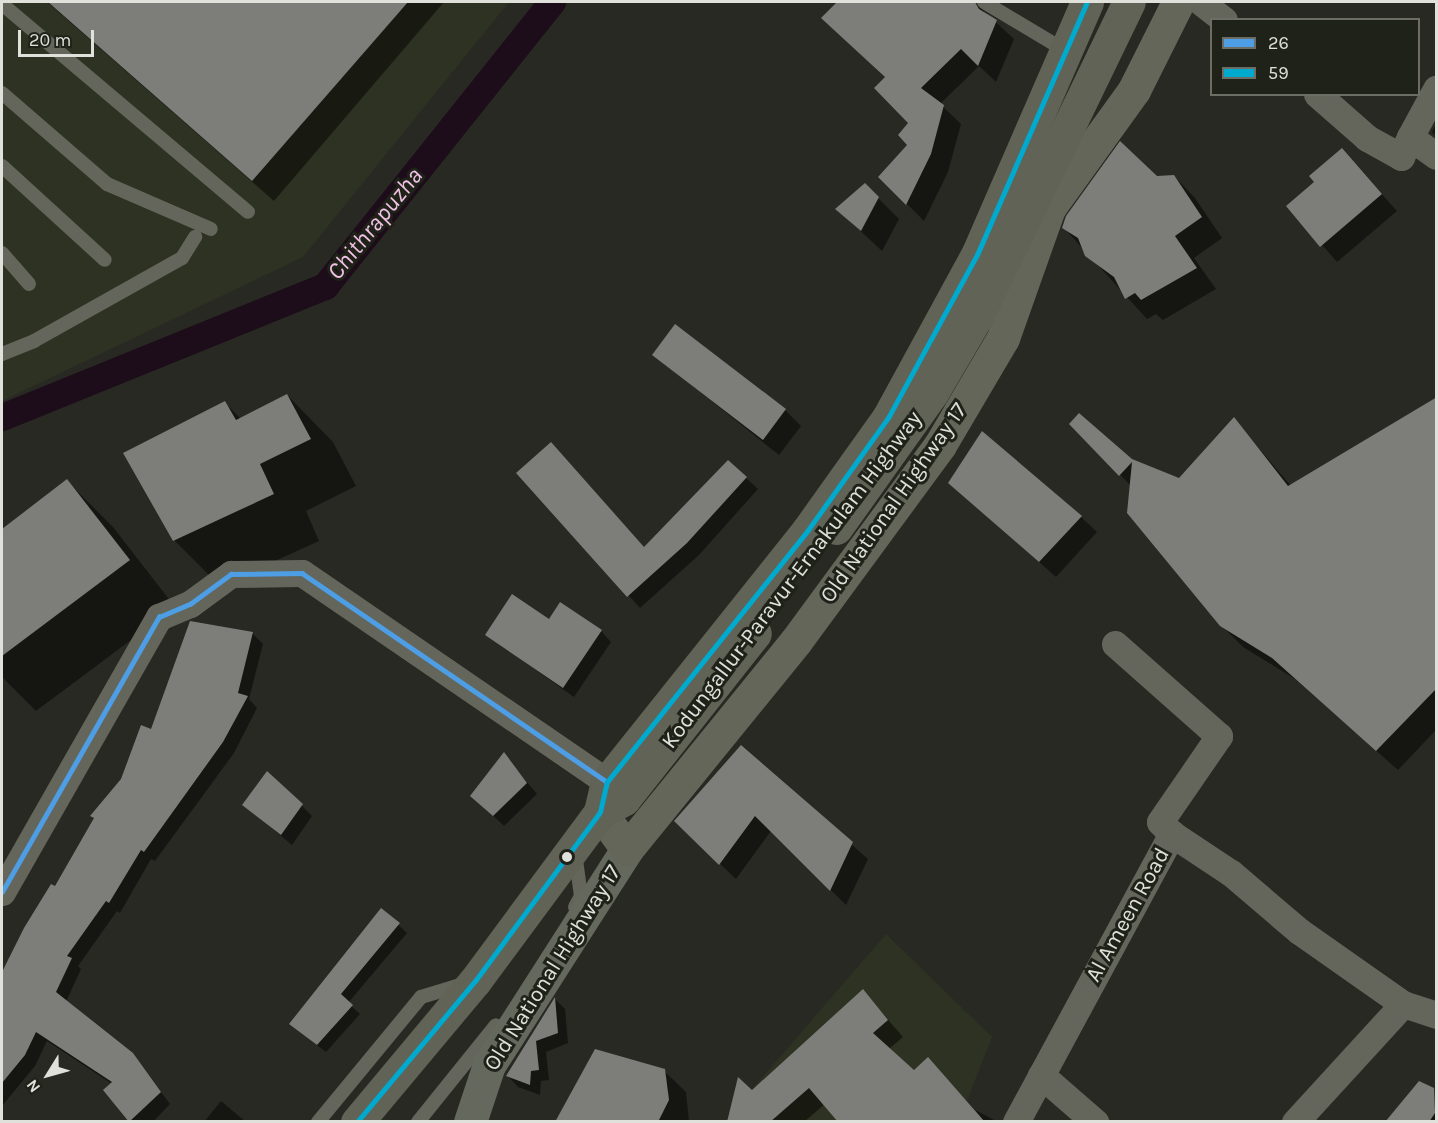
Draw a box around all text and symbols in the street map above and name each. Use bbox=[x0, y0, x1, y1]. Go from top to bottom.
scale bar bbox=[21, 18, 98, 56]
legend bbox=[1210, 18, 1420, 96]
text: 20 m bbox=[29, 29, 71, 51]
text: 26 bbox=[1268, 32, 1289, 54]
text: 59 bbox=[1268, 62, 1289, 84]
water label: Chithrapuzha bbox=[321, 162, 429, 286]
street label: Old National Highway 17 bbox=[815, 398, 973, 608]
street label: Kodungallur-Paravur-Ernakulam Highway bbox=[656, 406, 928, 754]
street label: Al Ameen Road bbox=[1080, 843, 1176, 987]
unlabelled marker bbox=[561, 851, 573, 863]
street label: Old National Highway 17 bbox=[479, 860, 627, 1076]
north arrow bbox=[18, 1045, 78, 1105]
text: N bbox=[22, 1076, 44, 1096]

